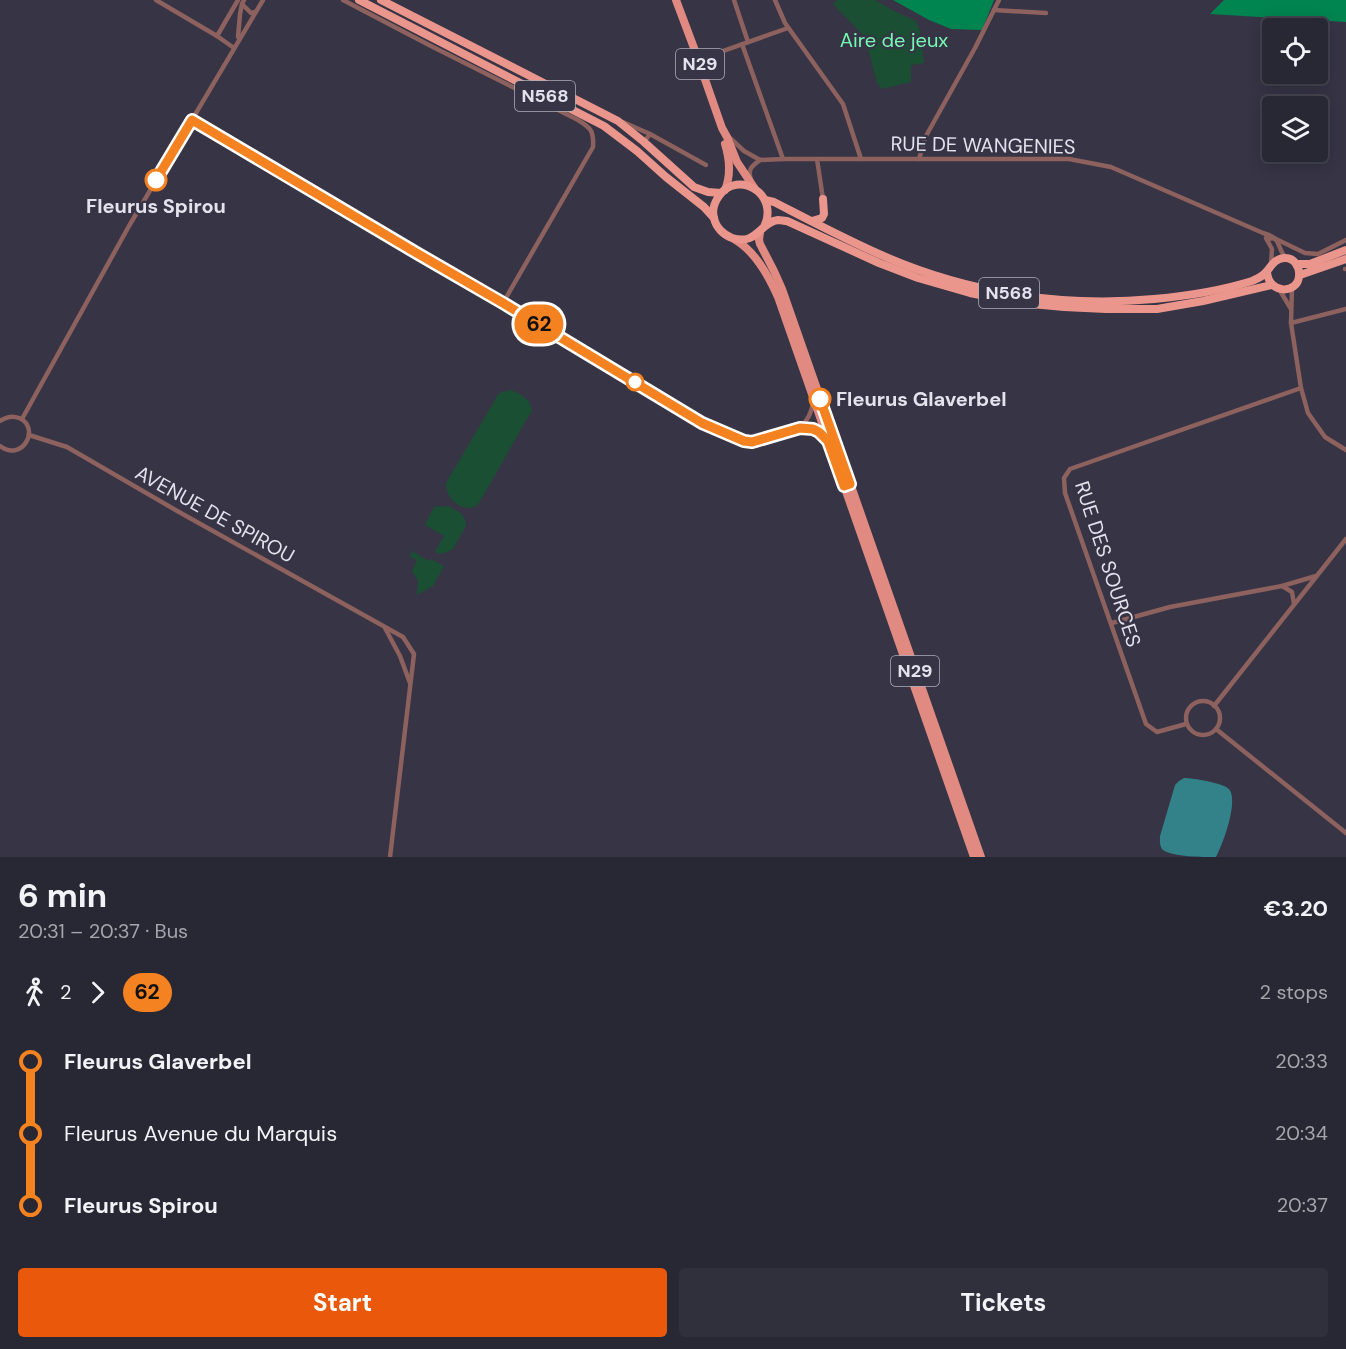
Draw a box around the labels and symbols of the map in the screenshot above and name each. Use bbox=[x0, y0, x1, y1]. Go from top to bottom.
park label: Aire de jeux bbox=[840, 27, 948, 53]
road number: N29 bbox=[676, 49, 724, 79]
road number: N568 bbox=[515, 81, 575, 111]
street label: RUE DE WANGENIES bbox=[890, 130, 1076, 160]
marker: Fleurus Spirou bbox=[145, 169, 167, 191]
place label: Fleurus Spirou bbox=[86, 193, 226, 219]
road number: N568 bbox=[979, 278, 1039, 308]
line badge: 62 bbox=[512, 304, 566, 344]
unlabelled marker bbox=[626, 373, 644, 391]
place label: Fleurus Glaverbel bbox=[836, 386, 1007, 412]
marker: Fleurus Glaverbel bbox=[809, 388, 831, 410]
street label: AVENUE DE SPIROU bbox=[131, 459, 299, 569]
street label: RUE DES SOURCES bbox=[1069, 478, 1147, 650]
road number: N29 bbox=[891, 656, 939, 686]

